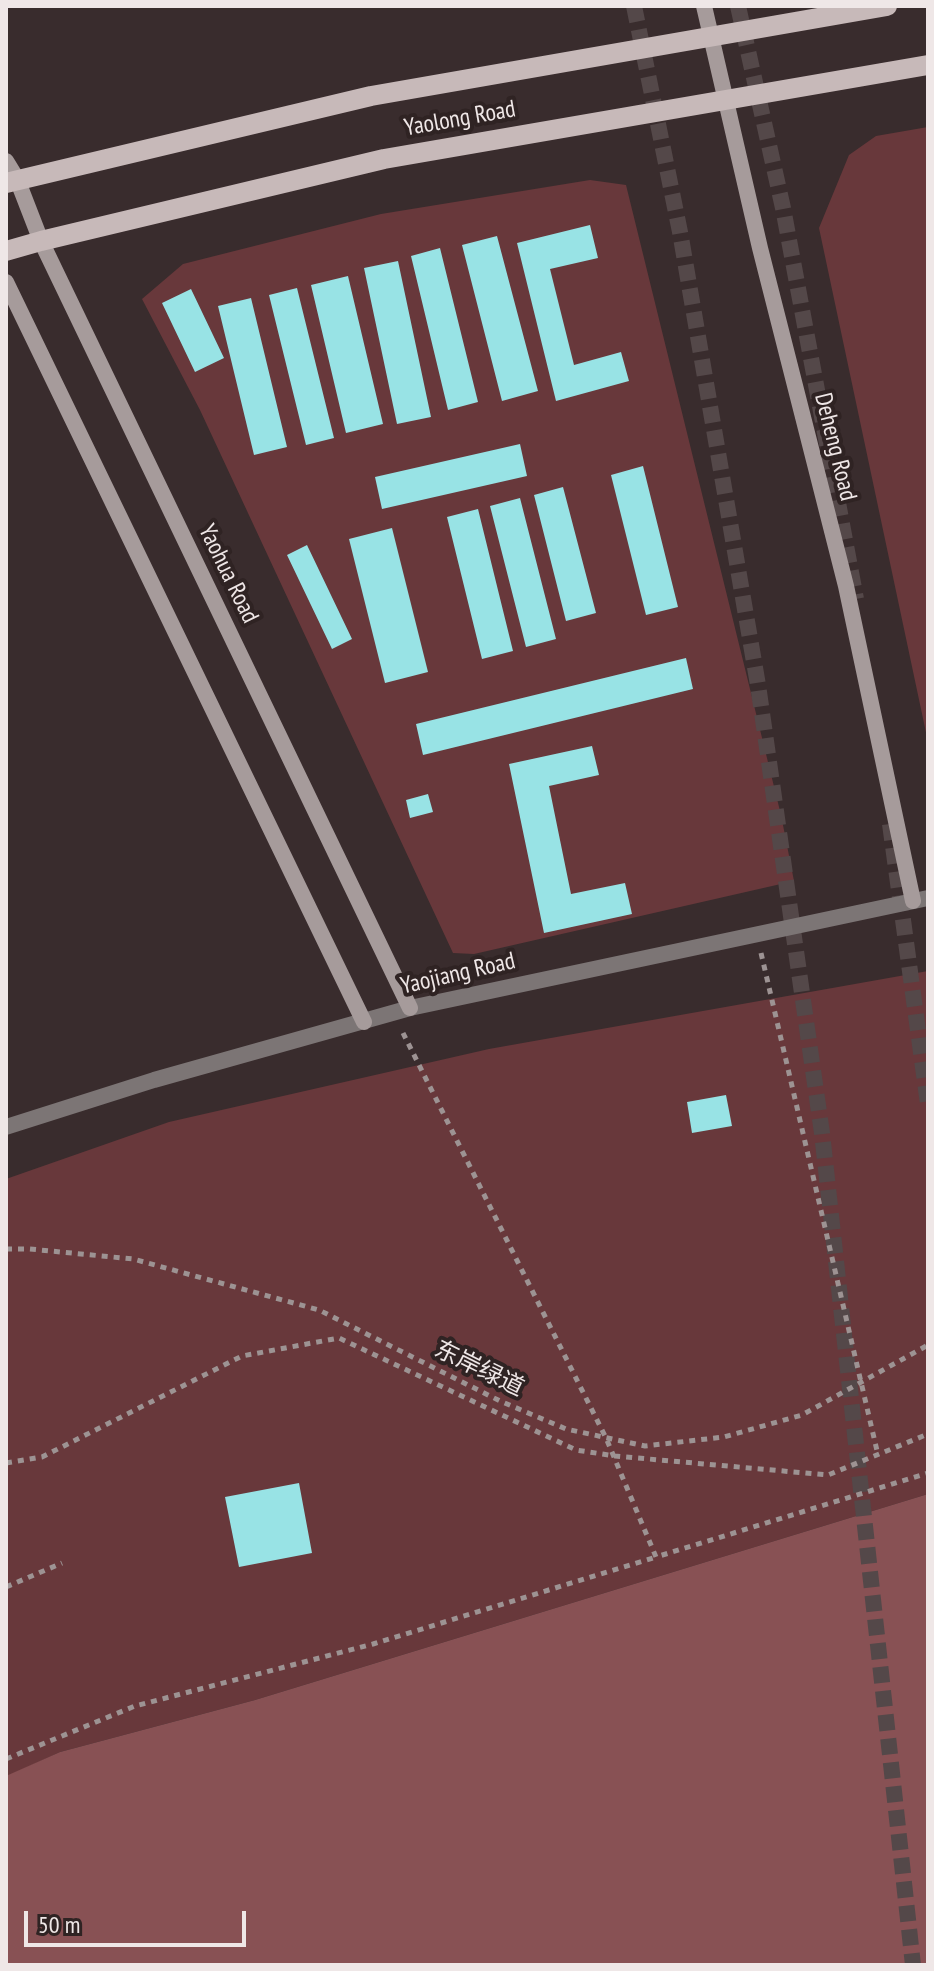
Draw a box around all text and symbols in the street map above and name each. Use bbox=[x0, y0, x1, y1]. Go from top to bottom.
street label: Yaolong Road bbox=[402, 95, 518, 143]
street label: Deheng Road bbox=[808, 390, 862, 504]
street label: Yaohua Road bbox=[192, 520, 264, 628]
street label: Yaojiang Road bbox=[398, 947, 518, 1001]
street label: 东岸绿道 bbox=[430, 1335, 528, 1403]
scale bar bbox=[28, 1895, 250, 1945]
text: 50 m bbox=[38, 1909, 80, 1940]

